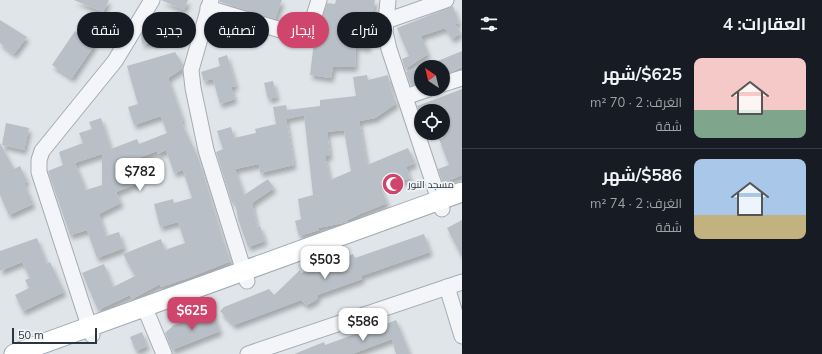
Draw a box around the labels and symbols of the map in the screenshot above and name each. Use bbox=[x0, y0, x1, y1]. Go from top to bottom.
north arrow bbox=[414, 60, 450, 96]
pin: $782 bbox=[116, 158, 164, 192]
mosque icon: مسجد النور bbox=[380, 171, 406, 197]
place label: مسجد النور bbox=[407, 178, 454, 191]
pin: $503 bbox=[301, 246, 349, 280]
pin: $625 bbox=[168, 297, 216, 331]
pin: $586 bbox=[339, 308, 387, 342]
scale bar bbox=[12, 326, 97, 345]

